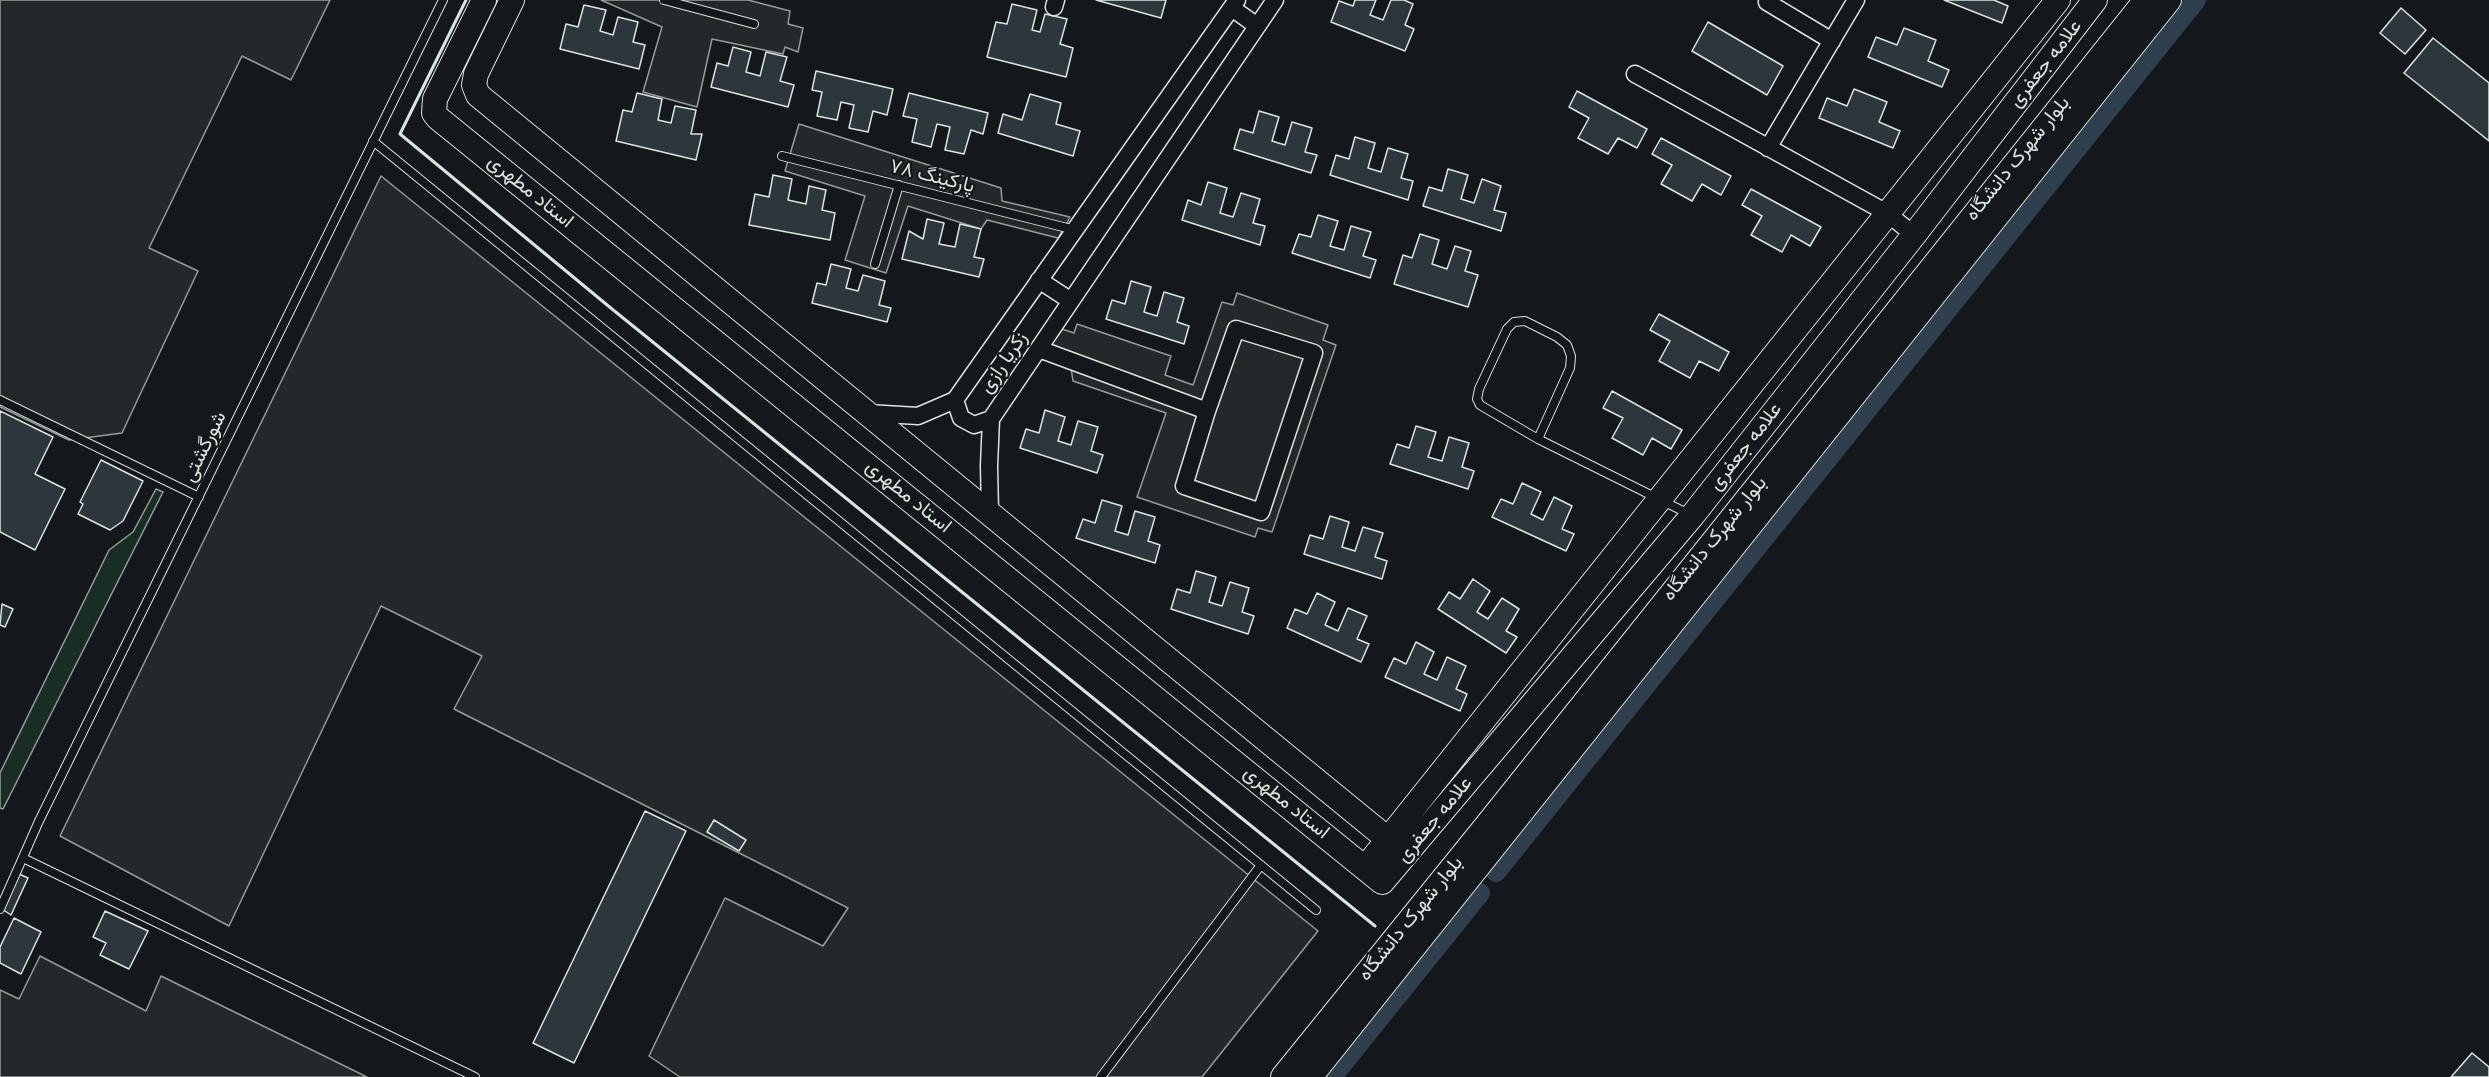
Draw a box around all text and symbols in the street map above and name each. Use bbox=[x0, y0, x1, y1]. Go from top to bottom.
street label: علامه جعفری bbox=[2004, 15, 2088, 113]
street label: بلوار شهرک دانشگاه bbox=[1960, 92, 2076, 226]
street label: استاد مطهری bbox=[482, 150, 578, 234]
street label: پارکینگ ۷۸ bbox=[887, 155, 977, 199]
street label: زکریا رازی bbox=[975, 328, 1033, 398]
street label: علامه جعفری bbox=[1704, 398, 1788, 496]
street label: شورگشتی bbox=[178, 408, 232, 486]
street label: استاد مطهری bbox=[860, 455, 956, 539]
street label: بلوار شهرک دانشگاه bbox=[1657, 472, 1773, 606]
street label: استاد مطهری bbox=[1238, 761, 1334, 845]
street label: علامه جعفری bbox=[1392, 772, 1478, 868]
street label: بلوار شهرک دانشگاه bbox=[1353, 852, 1469, 986]

